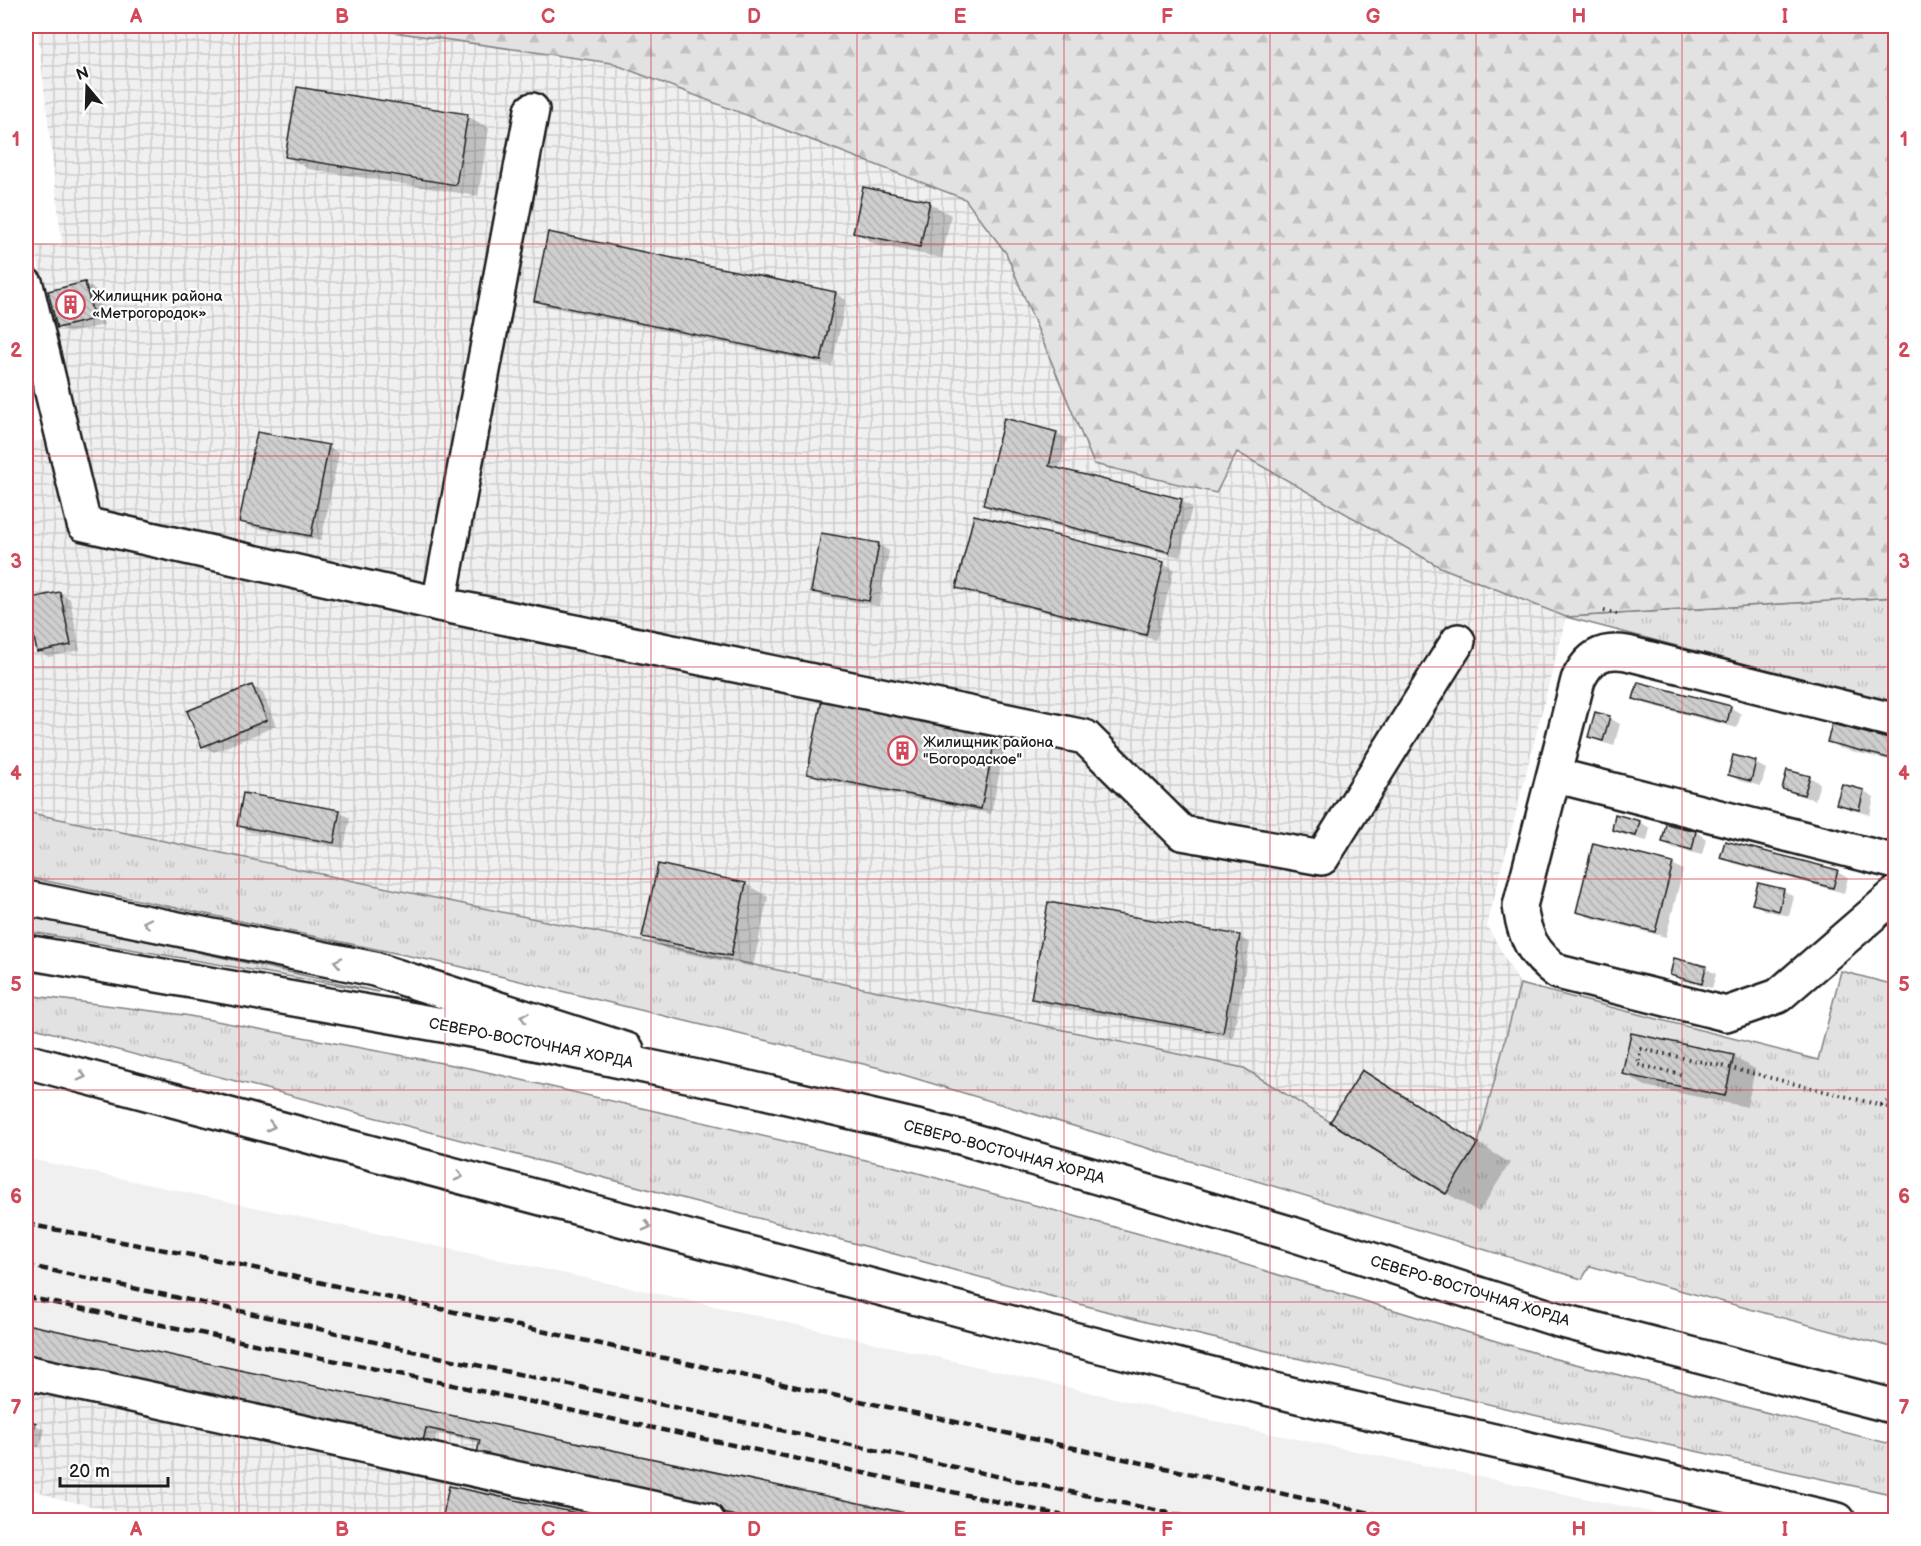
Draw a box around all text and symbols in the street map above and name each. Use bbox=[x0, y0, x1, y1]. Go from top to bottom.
text: A bbox=[129, 5, 143, 29]
text: B bbox=[335, 5, 349, 29]
text: C bbox=[541, 5, 555, 29]
text: D bbox=[747, 5, 761, 29]
text: E bbox=[954, 5, 967, 29]
text: F bbox=[1161, 5, 1173, 29]
text: G bbox=[1366, 5, 1381, 29]
text: H bbox=[1572, 5, 1586, 29]
text: I bbox=[1782, 5, 1788, 29]
north arrow bbox=[57, 57, 117, 117]
text: N bbox=[74, 63, 91, 85]
text: 1 bbox=[12, 128, 20, 152]
text: 1 bbox=[1900, 128, 1908, 152]
place label: Жилищник района «Метрогородок» bbox=[92, 287, 223, 323]
building icon: Жилищник района «Метрогородок» bbox=[55, 289, 87, 321]
text: 2 bbox=[10, 339, 22, 363]
text: 2 bbox=[1898, 339, 1910, 363]
text: 3 bbox=[10, 550, 22, 574]
text: 3 bbox=[1898, 550, 1910, 574]
place label: Жилищник района "Богородское" bbox=[923, 733, 1054, 769]
building icon: Жилищник района "Богородское" bbox=[886, 735, 918, 767]
text: 4 bbox=[10, 762, 22, 786]
text: 4 bbox=[1898, 762, 1910, 786]
one-way arrow bbox=[142, 917, 152, 930]
one-way arrow bbox=[333, 956, 343, 969]
text: 5 bbox=[10, 973, 22, 997]
text: 5 bbox=[1898, 973, 1910, 997]
one-way arrow bbox=[519, 1012, 530, 1024]
street label: СЕВЕРО-ВОСТОЧНАЯ ХОРДА bbox=[427, 1014, 635, 1072]
one-way arrow bbox=[76, 1069, 87, 1081]
street label: СЕВЕРО-ВОСТОЧНАЯ ХОРДА bbox=[901, 1116, 1107, 1188]
one-way arrow bbox=[265, 1119, 275, 1131]
one-way arrow bbox=[453, 1169, 464, 1181]
text: 6 bbox=[10, 1185, 22, 1209]
text: 6 bbox=[1898, 1185, 1910, 1209]
one-way arrow bbox=[642, 1219, 652, 1231]
street label: СЕВЕРО-ВОСТОЧНАЯ ХОРДА bbox=[1368, 1252, 1573, 1331]
text: 7 bbox=[10, 1396, 22, 1420]
text: 7 bbox=[1898, 1396, 1910, 1420]
scale bar bbox=[60, 1450, 168, 1488]
text: 20 m bbox=[69, 1461, 110, 1482]
text: A bbox=[129, 1518, 143, 1542]
text: B bbox=[335, 1518, 349, 1542]
text: C bbox=[541, 1518, 555, 1542]
text: D bbox=[747, 1518, 761, 1542]
text: E bbox=[954, 1518, 967, 1542]
text: F bbox=[1161, 1518, 1173, 1542]
text: G bbox=[1366, 1518, 1381, 1542]
text: H bbox=[1572, 1518, 1586, 1542]
text: I bbox=[1782, 1518, 1788, 1542]

